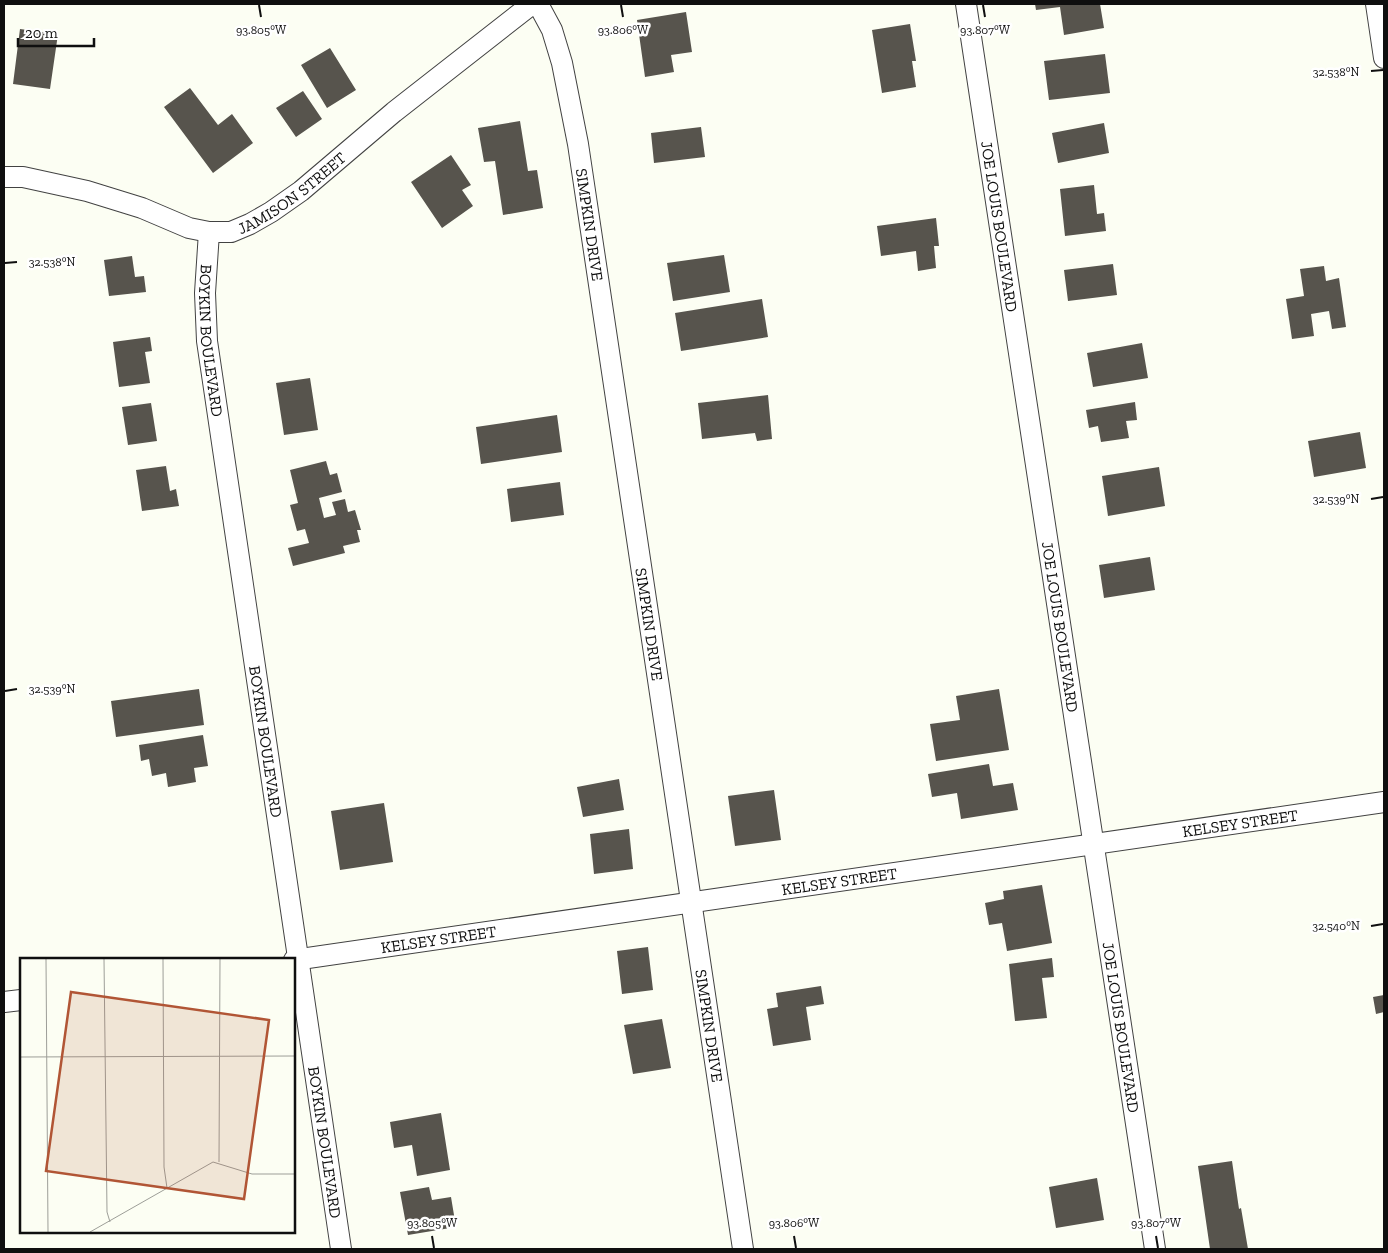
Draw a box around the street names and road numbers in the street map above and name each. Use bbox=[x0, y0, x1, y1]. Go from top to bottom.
street label: JOE LOUIS BOULEVARD bbox=[977, 140, 1022, 313]
street label: JAMISON STREET bbox=[235, 148, 350, 238]
street label: SIMPKIN DRIVE bbox=[572, 167, 607, 282]
street label: BOYKIN BOULEVARD bbox=[195, 264, 227, 418]
street label: JOE LOUIS BOULEVARD bbox=[1038, 540, 1082, 714]
street label: SIMPKIN DRIVE bbox=[631, 567, 667, 682]
street label: BOYKIN BOULEVARD bbox=[245, 664, 286, 819]
street label: KELSEY STREET bbox=[1181, 806, 1299, 841]
street label: KELSEY STREET bbox=[780, 864, 898, 899]
street label: KELSEY STREET bbox=[380, 922, 498, 957]
street label: JOE LOUIS BOULEVARD bbox=[1099, 941, 1143, 1114]
street label: SIMPKIN DRIVE bbox=[691, 968, 727, 1083]
street label: BOYKIN BOULEVARD bbox=[304, 1065, 345, 1219]

